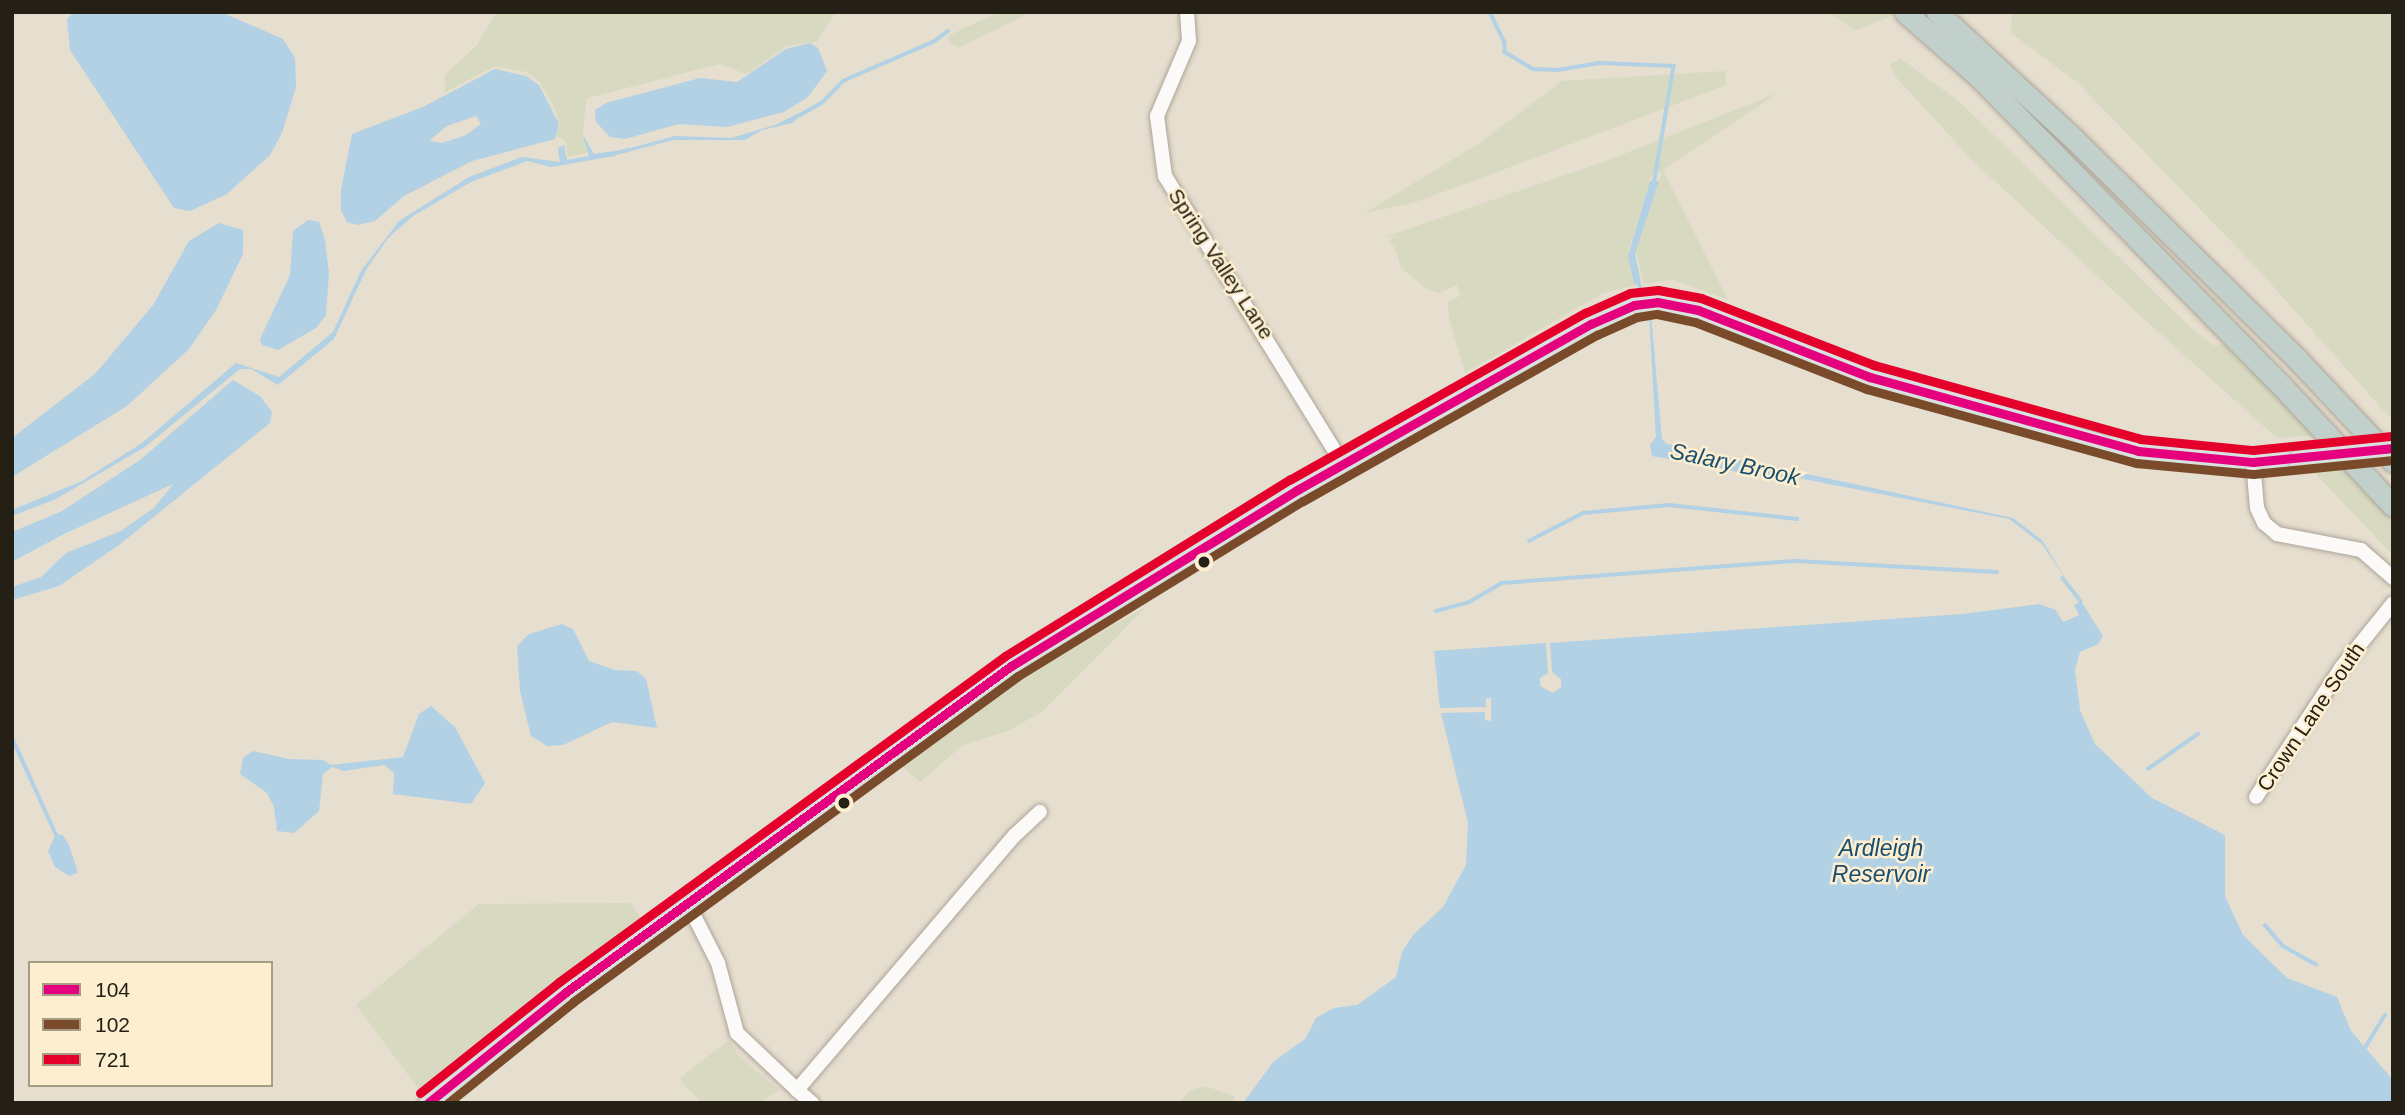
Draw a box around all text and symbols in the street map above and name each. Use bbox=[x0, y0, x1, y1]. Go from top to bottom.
street label: Spring Valley Lane bbox=[1163, 184, 1279, 344]
water label: Salary Brook bbox=[1668, 437, 1802, 491]
unlabelled marker bbox=[1197, 555, 1211, 569]
street label: Crown Lane South bbox=[2252, 638, 2370, 796]
unlabelled marker bbox=[837, 796, 851, 810]
water label: Ardleigh Reservoir bbox=[1832, 834, 1930, 888]
legend bbox=[28, 961, 273, 1087]
text: 104 bbox=[95, 978, 130, 1001]
text: 102 bbox=[95, 1013, 130, 1036]
text: 721 bbox=[95, 1048, 130, 1071]

